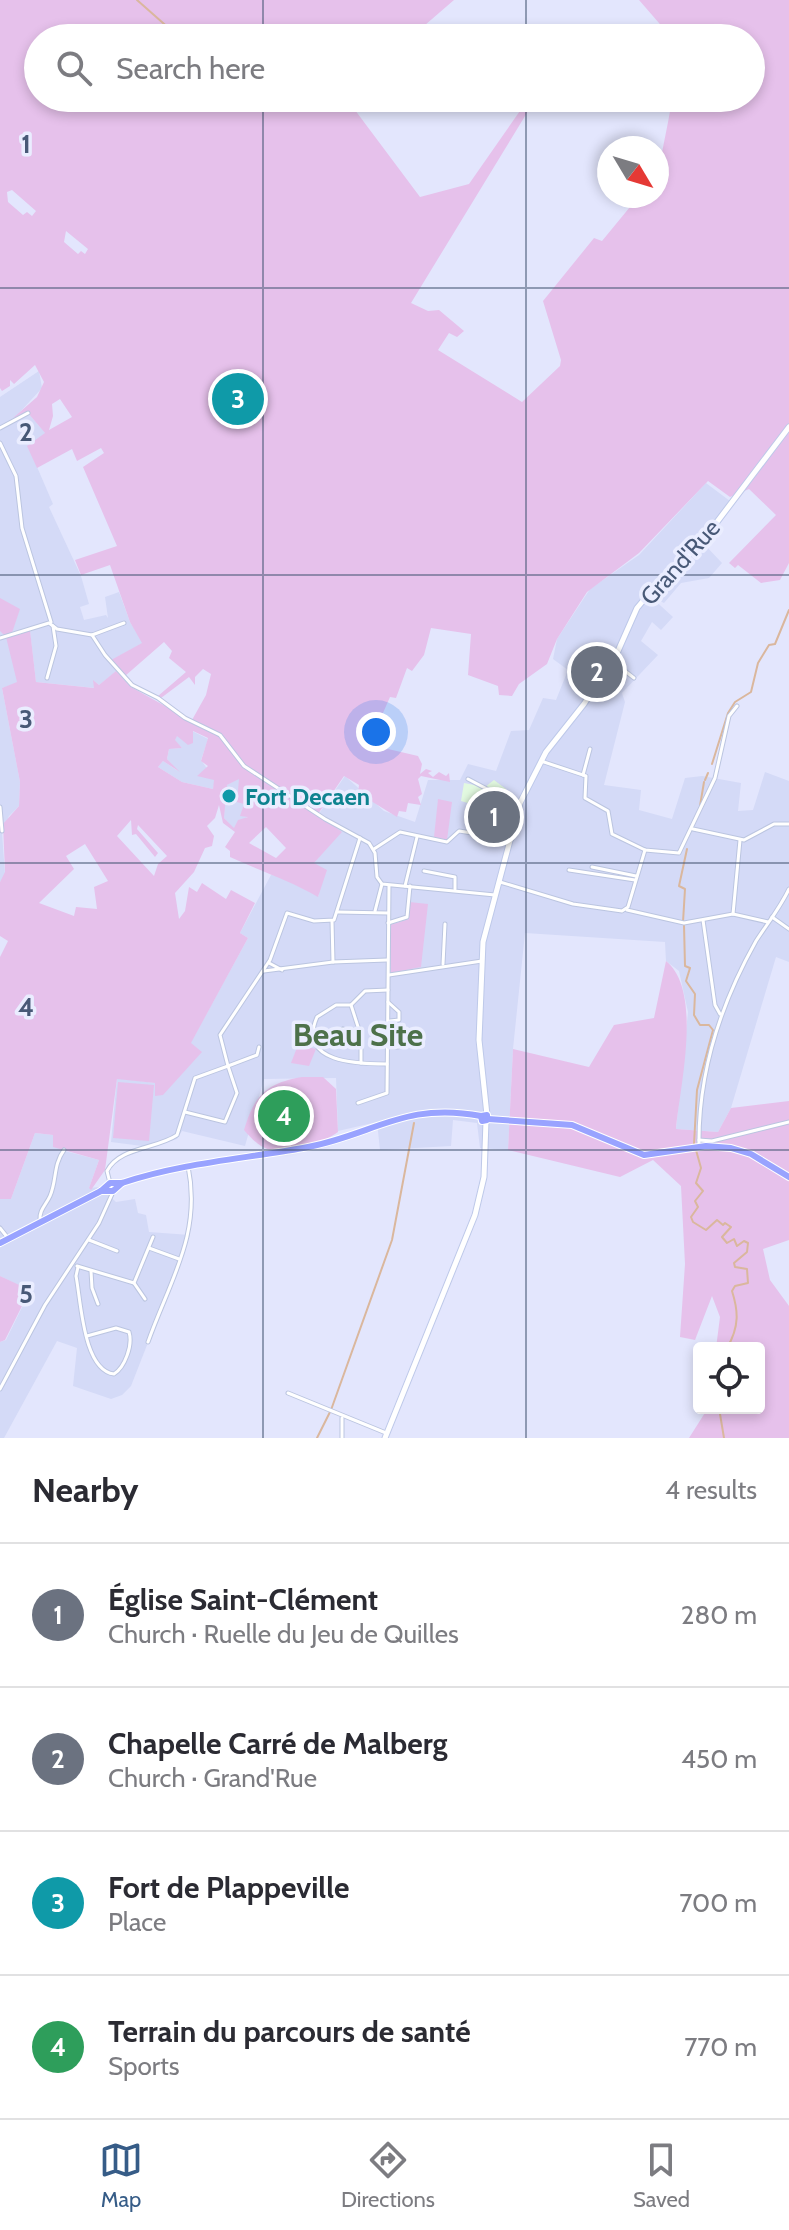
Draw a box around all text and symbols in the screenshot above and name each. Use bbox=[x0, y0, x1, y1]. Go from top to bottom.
search box bbox=[24, 24, 765, 112]
icon: search bbox=[52, 46, 96, 90]
text: Search here bbox=[116, 50, 265, 87]
text: 1 bbox=[21, 128, 31, 160]
north arrow bbox=[597, 136, 669, 208]
pin: 3 bbox=[212, 369, 264, 429]
text: 2 bbox=[19, 416, 33, 448]
street label: Grand'Rue bbox=[634, 513, 726, 611]
pin: 2 bbox=[571, 642, 623, 702]
text: 3 bbox=[19, 703, 33, 735]
your location bbox=[356, 712, 396, 752]
place label: Fort Decaen bbox=[245, 782, 370, 811]
marker: Fort Decaen bbox=[220, 787, 238, 805]
pin: 1 bbox=[468, 787, 520, 847]
text: 4 bbox=[18, 991, 34, 1023]
district label: Beau Site bbox=[293, 1015, 423, 1054]
pin: 4 bbox=[258, 1086, 310, 1146]
text: 5 bbox=[19, 1278, 33, 1310]
map controls bbox=[693, 1342, 765, 1414]
button: locate bbox=[693, 1342, 765, 1414]
text: Nearby bbox=[32, 1469, 139, 1511]
text: 4 results bbox=[665, 1474, 757, 1506]
text: Église Saint-Clément bbox=[108, 1581, 378, 1618]
text: 1 bbox=[53, 1599, 63, 1631]
text: 280 m bbox=[681, 1599, 757, 1631]
text: Church · Ruelle du Jeu de Quilles bbox=[108, 1618, 459, 1650]
text: Chapelle Carré de Malberg bbox=[108, 1725, 447, 1762]
text: 2 bbox=[51, 1743, 65, 1775]
text: 450 m bbox=[681, 1743, 757, 1775]
text: Church · Grand'Rue bbox=[108, 1762, 317, 1794]
text: Fort de Plappeville bbox=[108, 1869, 349, 1906]
text: 3 bbox=[51, 1887, 65, 1919]
text: 700 m bbox=[679, 1887, 757, 1919]
text: Place bbox=[108, 1906, 166, 1938]
text: Terrain du parcours de santé bbox=[108, 2013, 471, 2050]
text: 4 bbox=[50, 2031, 66, 2063]
text: 770 m bbox=[684, 2031, 757, 2063]
text: Sports bbox=[108, 2050, 180, 2082]
tab: Map bbox=[99, 2138, 143, 2213]
tab: Directions bbox=[341, 2138, 435, 2213]
tab: Saved bbox=[633, 2138, 690, 2213]

